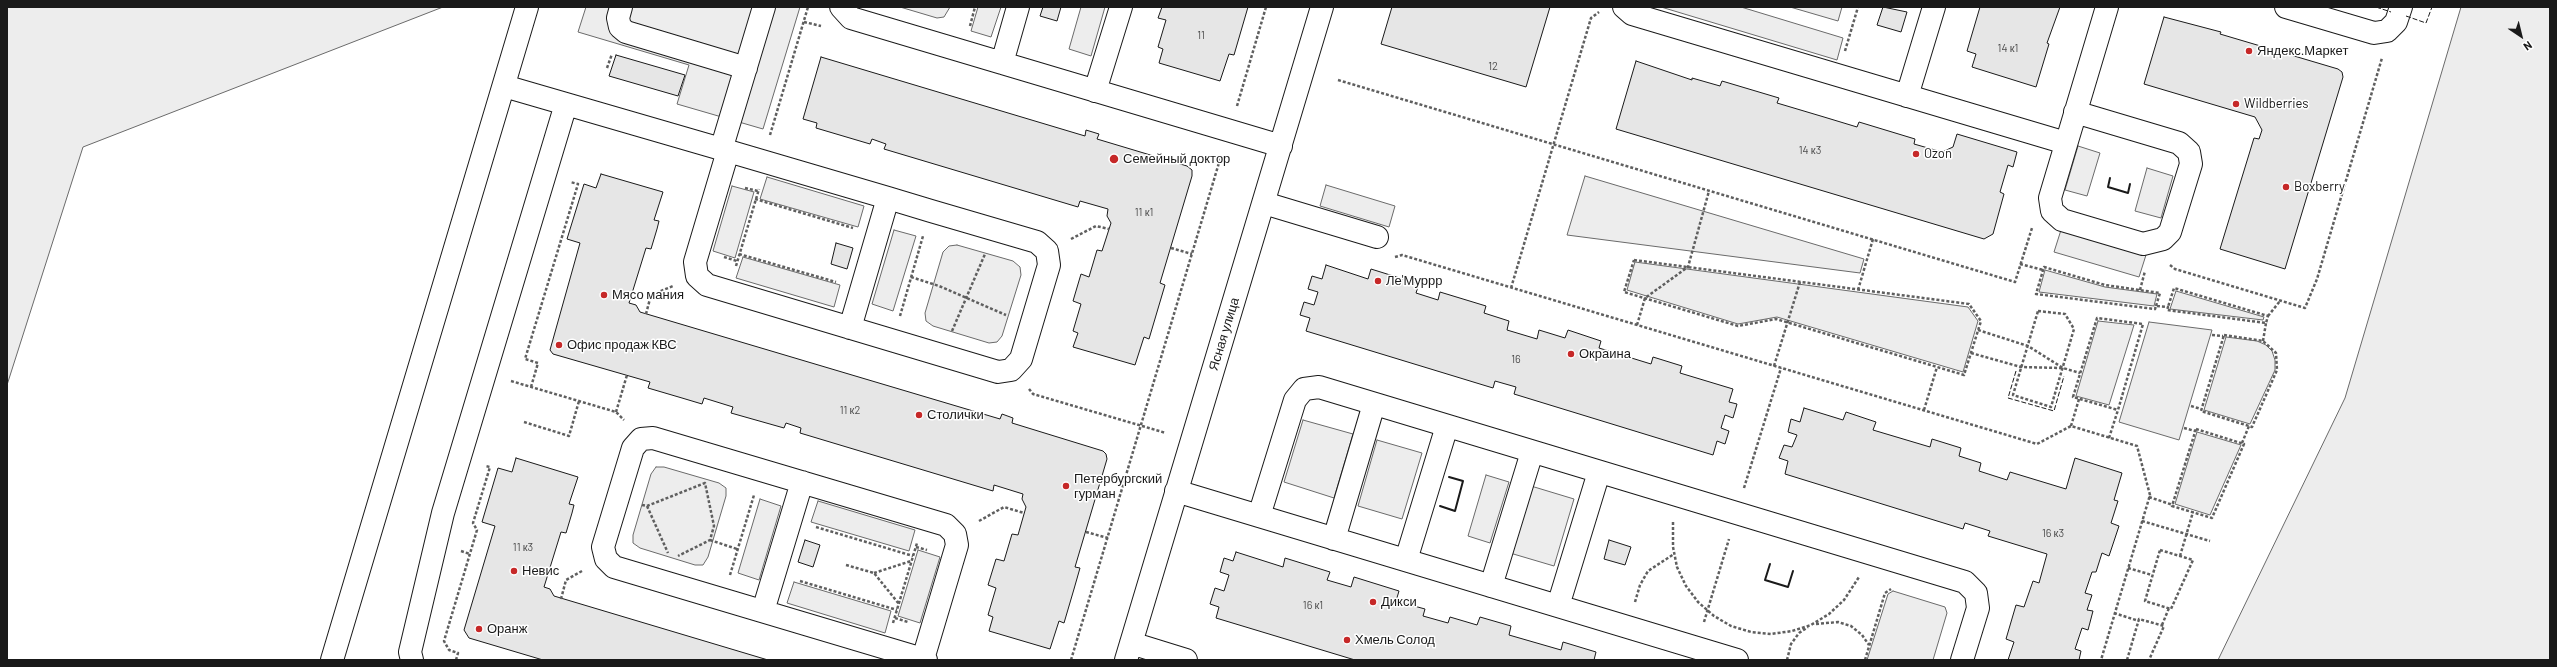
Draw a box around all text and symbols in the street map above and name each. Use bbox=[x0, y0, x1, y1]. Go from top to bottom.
north arrow bbox=[2501, 16, 2541, 56]
house number: 11 bbox=[1197, 28, 1205, 42]
text: N bbox=[2521, 39, 2535, 54]
house number: 14 к1 bbox=[1998, 41, 2018, 55]
place label: Яндекс.Маркет bbox=[2257, 43, 2348, 59]
marker: Яндекс.Маркет bbox=[2244, 46, 2254, 56]
house number: 12 bbox=[1488, 59, 1498, 73]
place label: Wildberries bbox=[2244, 96, 2309, 112]
marker: Wildberries bbox=[2231, 99, 2241, 109]
house number: 14 к3 bbox=[1799, 143, 1821, 157]
place label: Ozon bbox=[1924, 146, 1952, 162]
marker: Ozon bbox=[1911, 149, 1921, 159]
place label: Семейный доктор bbox=[1123, 151, 1230, 167]
marker: Семейный доктор bbox=[1108, 153, 1120, 165]
place label: Boxberry bbox=[2294, 179, 2345, 195]
marker: Boxberry bbox=[2281, 182, 2291, 192]
house number: 11 к1 bbox=[1135, 205, 1153, 219]
place label: Ле'Муррр bbox=[1386, 273, 1442, 289]
marker: Ле'Муррр bbox=[1373, 276, 1383, 286]
place label: Мясо мания bbox=[612, 287, 684, 303]
marker: Мясо мания bbox=[599, 290, 609, 300]
street label: Ясная улица bbox=[1205, 296, 1243, 372]
place label: Офис продаж КВС bbox=[567, 337, 677, 353]
marker: Офис продаж КВС bbox=[554, 340, 564, 350]
place label: Окраина bbox=[1579, 346, 1631, 362]
marker: Окраина bbox=[1566, 349, 1576, 359]
house number: 16 bbox=[1511, 352, 1521, 366]
house number: 11 к2 bbox=[840, 403, 860, 417]
place label: Столички bbox=[927, 407, 984, 423]
marker: Столички bbox=[914, 410, 924, 420]
place label: Петербургский гурман bbox=[1074, 471, 1162, 502]
marker: Петербургский гурман bbox=[1061, 481, 1071, 491]
house number: 16 к3 bbox=[2042, 526, 2064, 540]
house number: 11 к3 bbox=[513, 540, 533, 554]
place label: Невис bbox=[522, 563, 559, 579]
marker: Невис bbox=[509, 566, 519, 576]
place label: Дикси bbox=[1381, 594, 1417, 610]
marker: Дикси bbox=[1368, 597, 1378, 607]
house number: 16 к1 bbox=[1303, 598, 1323, 612]
place label: Оранж bbox=[487, 621, 527, 637]
marker: Оранж bbox=[474, 624, 484, 634]
place label: Хмель Солод bbox=[1355, 632, 1435, 648]
marker: Хмель Солод bbox=[1342, 635, 1352, 645]

